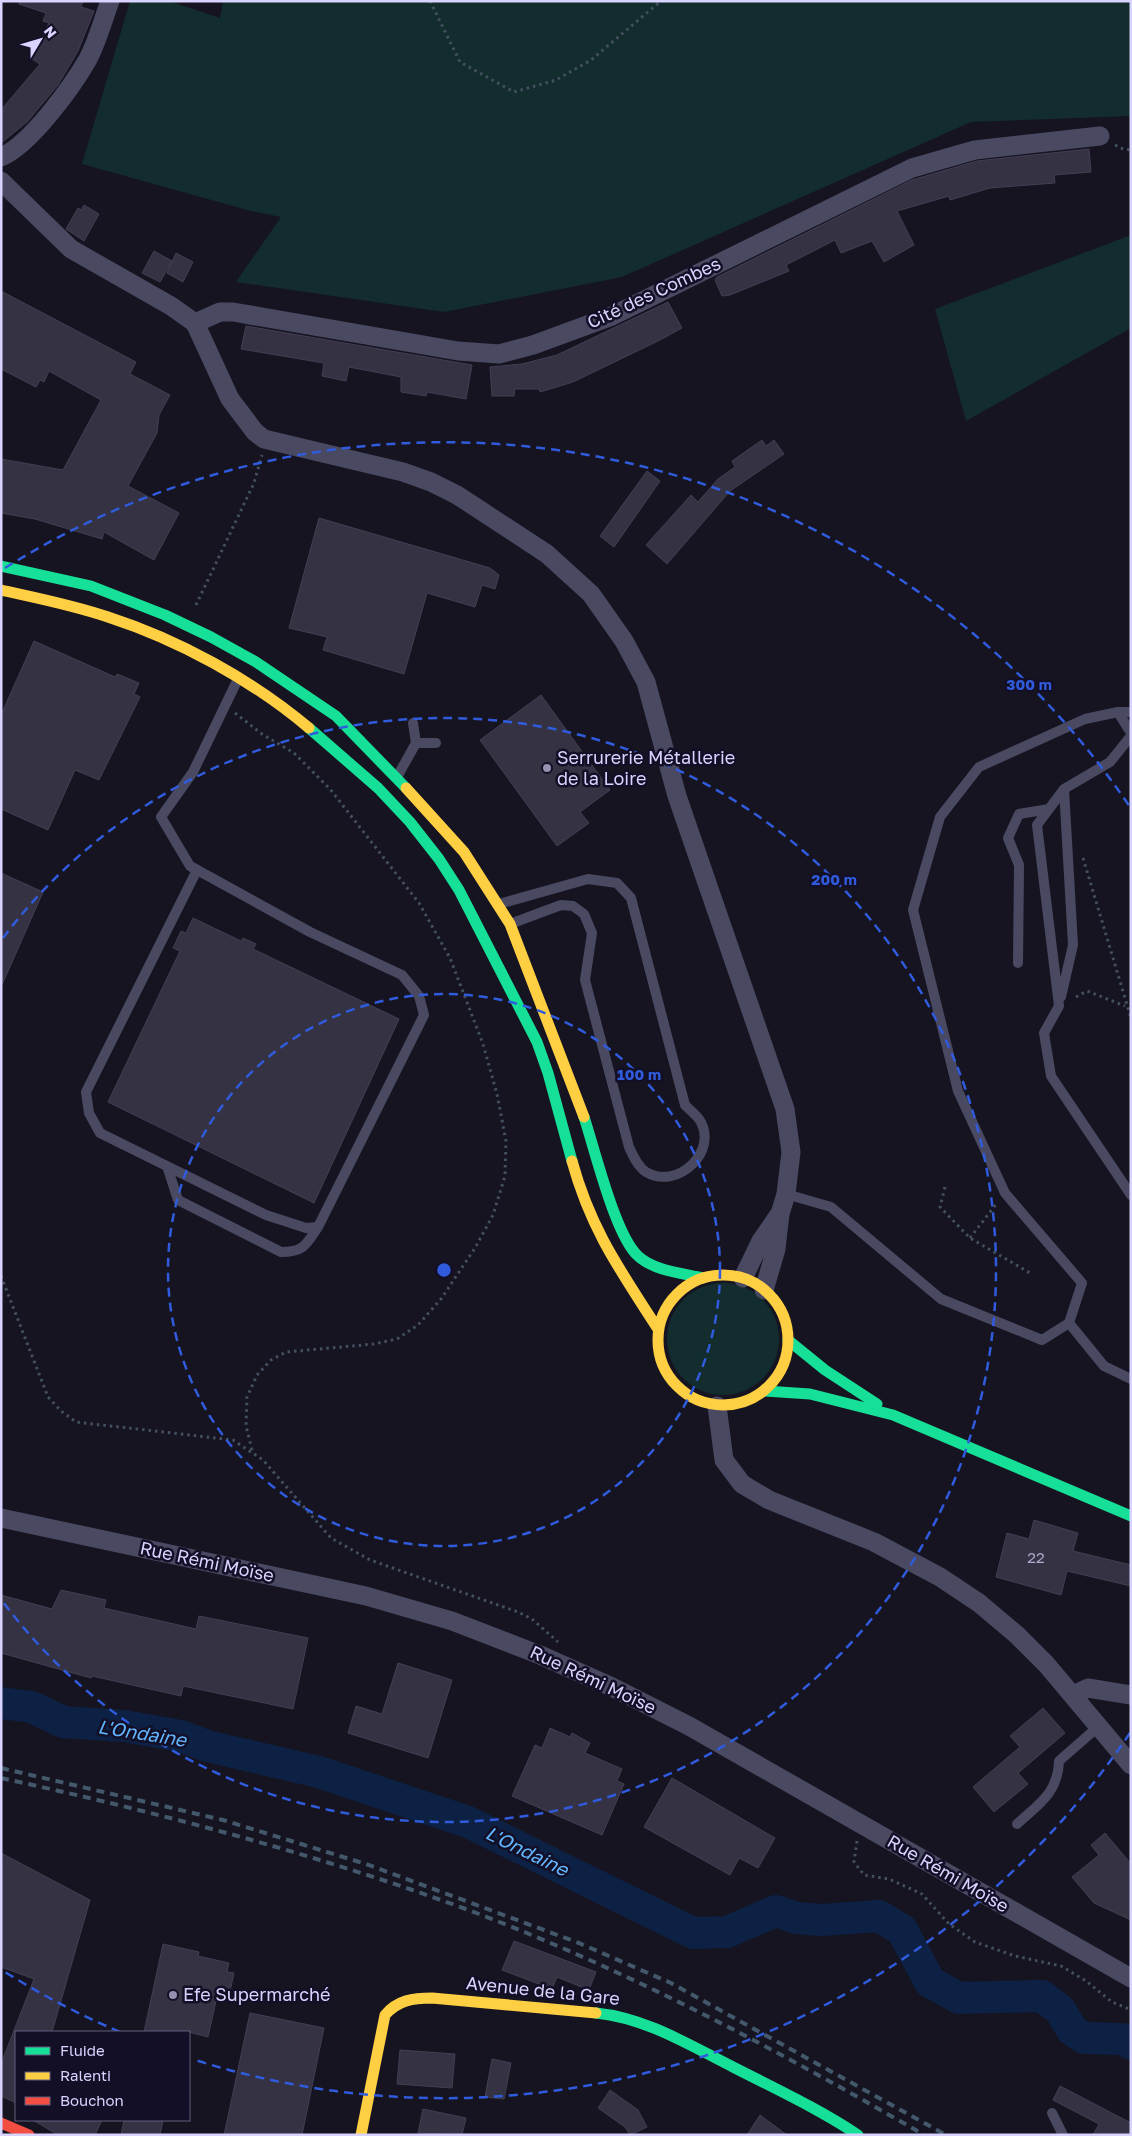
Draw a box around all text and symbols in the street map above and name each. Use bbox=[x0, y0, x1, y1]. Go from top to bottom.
north arrow bbox=[15, 15, 65, 65]
text: N bbox=[41, 22, 61, 41]
street label: Cité des Combes bbox=[583, 252, 724, 333]
text: 300 m bbox=[1006, 675, 1052, 693]
place label: Serrurerie Métallerie de la Loire bbox=[557, 746, 735, 789]
marker: Serrurerie Métallerie de la Loire bbox=[541, 762, 553, 774]
text: 200 m bbox=[811, 870, 857, 888]
text: 100 m bbox=[617, 1065, 661, 1083]
centre of rings bbox=[435, 1261, 453, 1279]
street label: Rue Rémi Moïse bbox=[138, 1536, 276, 1586]
house number: 22 bbox=[1027, 1548, 1045, 1566]
street label: Rue Rémi Moïse bbox=[527, 1640, 660, 1718]
water label: L'Ondaine bbox=[96, 1714, 190, 1751]
water label: L'Ondaine bbox=[482, 1821, 574, 1881]
street label: Rue Rémi Moïse bbox=[884, 1829, 1013, 1917]
street label: Avenue de la Gare bbox=[465, 1971, 621, 2009]
place label: Efe Supermarché bbox=[183, 1983, 331, 2005]
marker: Efe Supermarché bbox=[167, 1989, 179, 2001]
legend bbox=[15, 2031, 190, 2121]
text: Fluide bbox=[60, 2041, 105, 2059]
text: Ralenti bbox=[60, 2066, 111, 2084]
text: Bouchon bbox=[60, 2091, 124, 2109]

